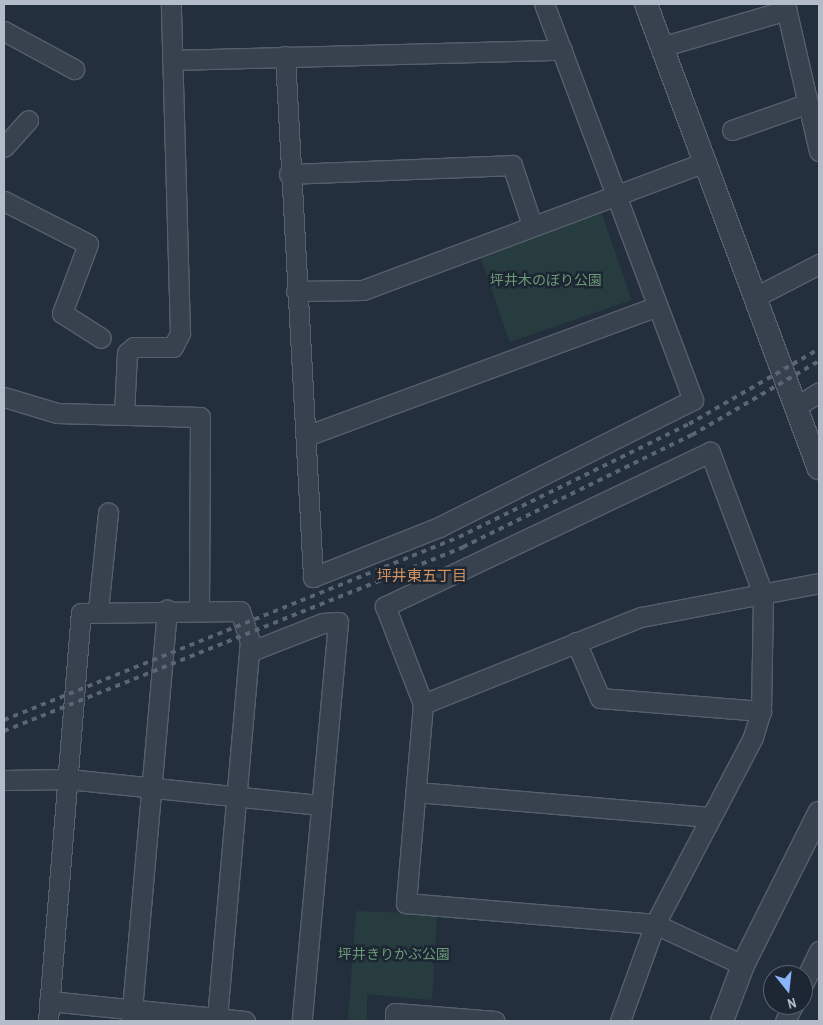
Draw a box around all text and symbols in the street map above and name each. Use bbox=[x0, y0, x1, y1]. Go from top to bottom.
park label: 坪井木のぼり公園 bbox=[490, 272, 602, 288]
district label: 坪井東五丁目 bbox=[377, 567, 467, 585]
park label: 坪井きりかぶ公園 bbox=[338, 946, 450, 962]
north arrow bbox=[763, 965, 813, 1015]
text: N bbox=[785, 994, 798, 1013]

